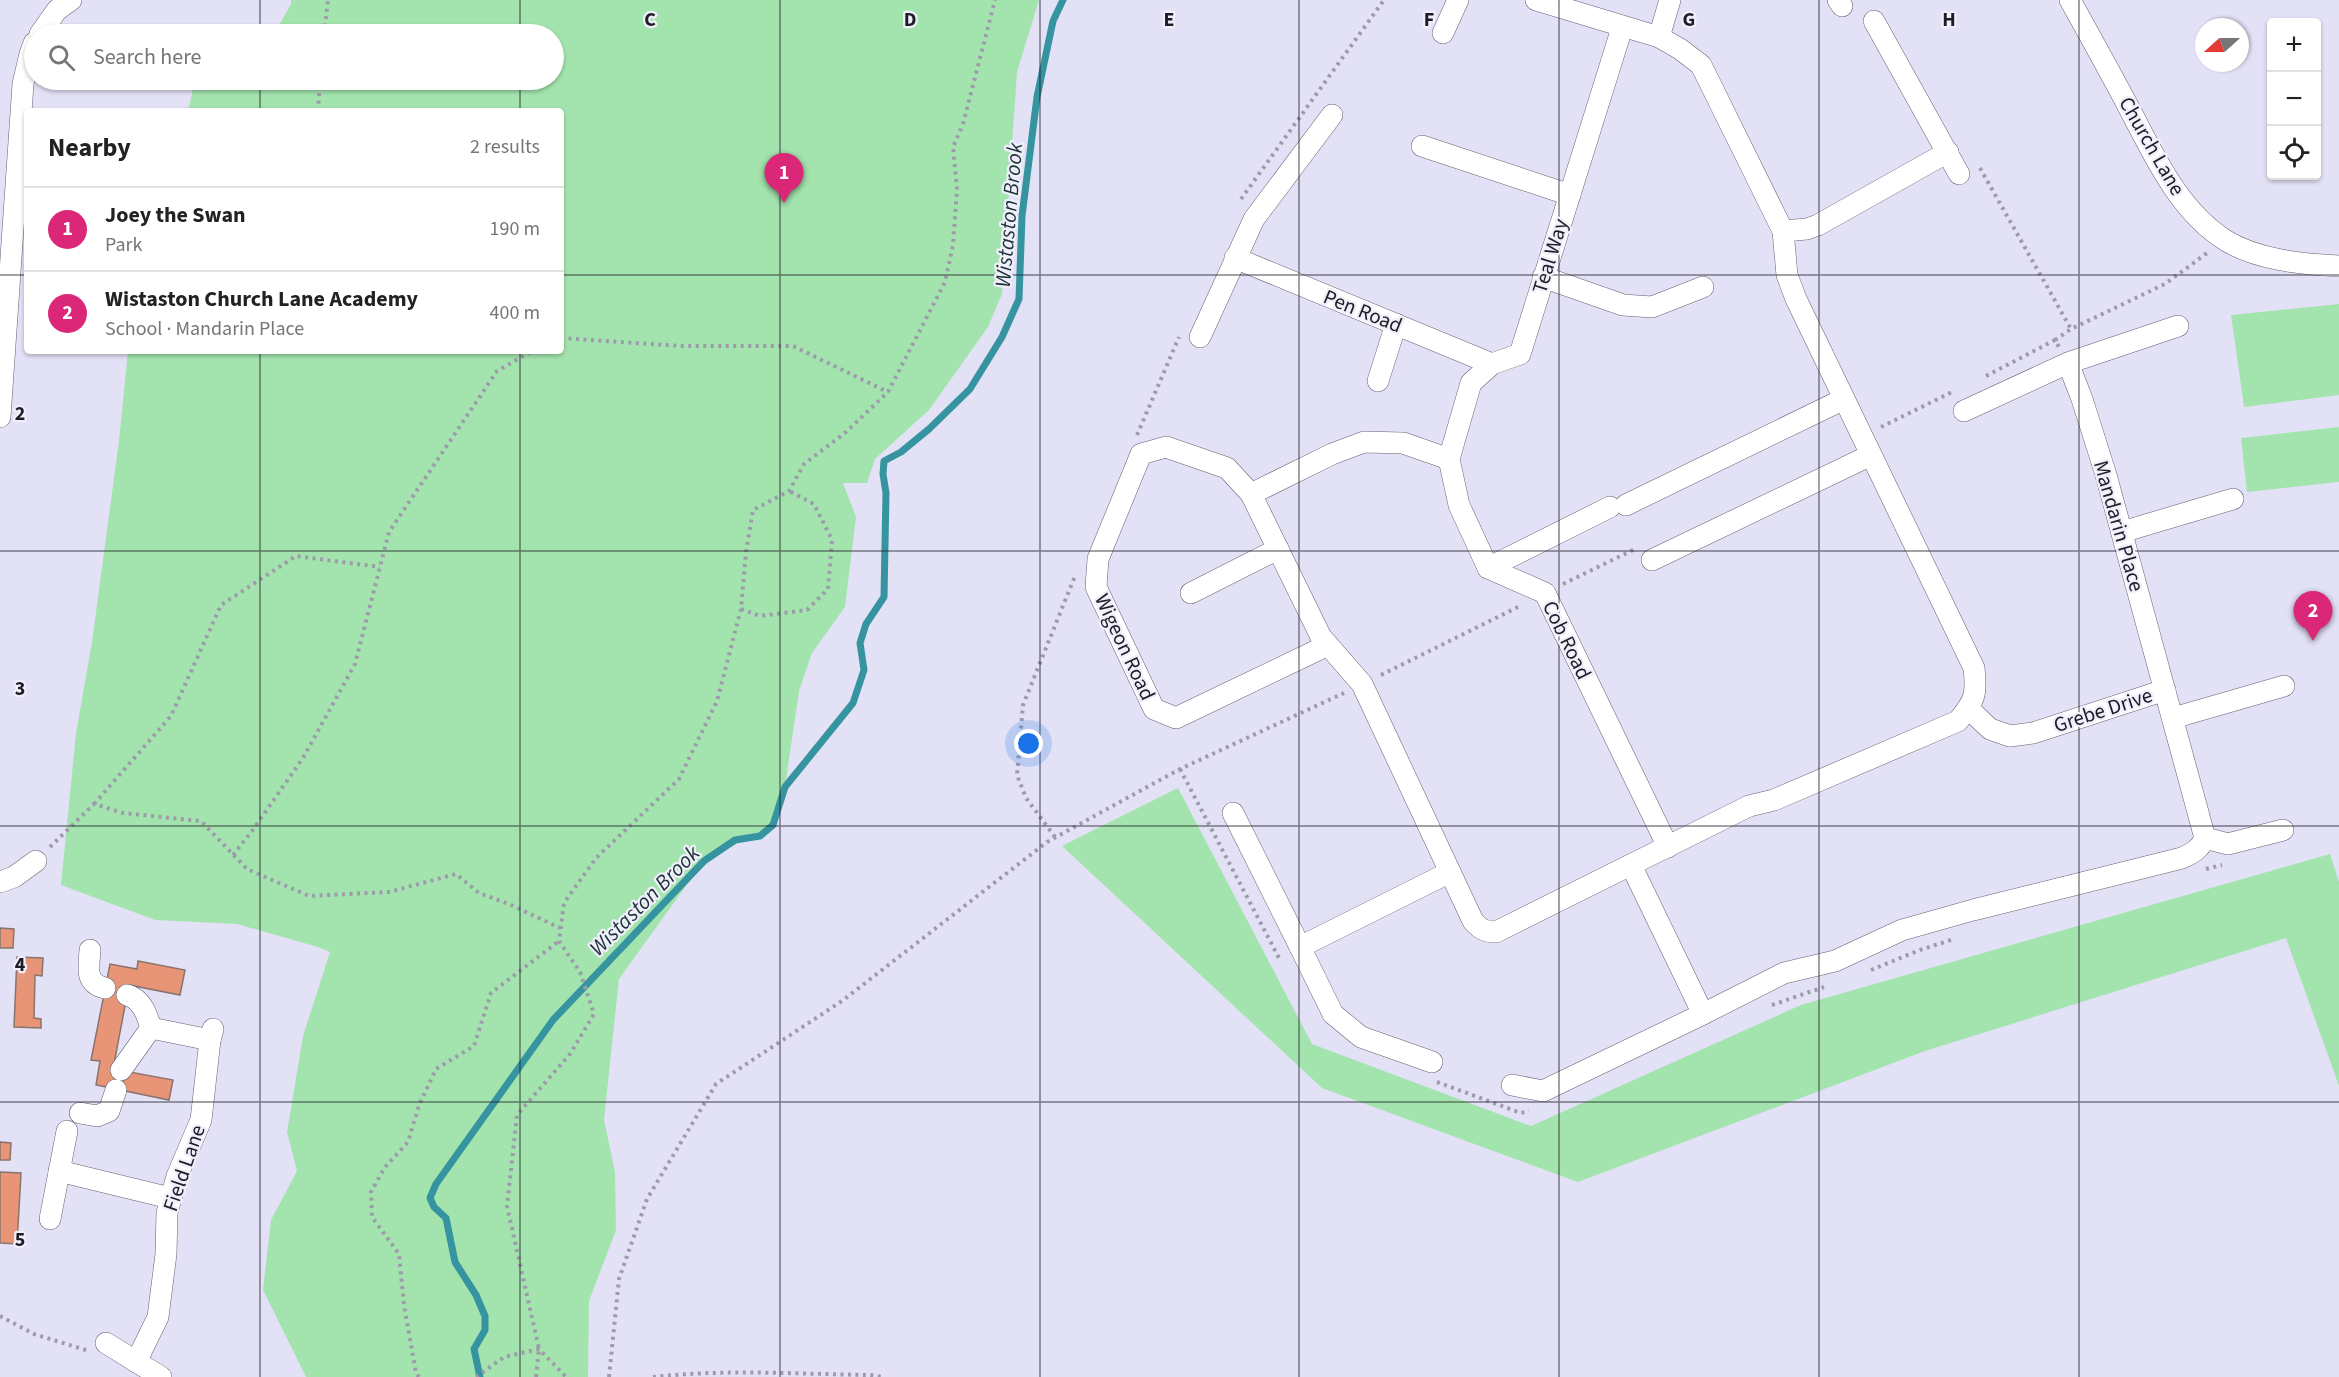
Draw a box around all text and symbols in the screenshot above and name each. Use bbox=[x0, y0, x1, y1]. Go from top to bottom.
text: C bbox=[644, 6, 656, 34]
text: D bbox=[904, 6, 916, 34]
text: E bbox=[1164, 6, 1174, 34]
text: F bbox=[1424, 6, 1434, 34]
text: G bbox=[1683, 6, 1695, 34]
text: H bbox=[1942, 6, 1956, 34]
north arrow bbox=[2195, 18, 2249, 72]
map controls bbox=[2267, 18, 2321, 180]
button: + bbox=[2267, 18, 2321, 72]
search box bbox=[24, 24, 564, 90]
icon: search bbox=[45, 41, 78, 74]
text: Search here bbox=[93, 41, 201, 73]
button: − bbox=[2267, 72, 2321, 126]
street label: Church Lane bbox=[2112, 91, 2192, 201]
button: locate bbox=[2267, 126, 2321, 180]
text: Nearby bbox=[48, 129, 131, 166]
text: 2 results bbox=[470, 133, 540, 161]
water label: Wistaston Brook bbox=[987, 141, 1031, 289]
pin: 1 bbox=[764, 154, 804, 203]
text: Joey the Swan bbox=[105, 199, 246, 231]
text: 1 bbox=[62, 215, 73, 243]
text: 190 m bbox=[490, 215, 540, 243]
street label: Teal Way bbox=[1524, 215, 1576, 297]
text: Park bbox=[105, 231, 142, 259]
street label: Pen Road bbox=[1319, 282, 1407, 340]
text: Wistaston Church Lane Academy bbox=[105, 283, 418, 315]
text: 2 bbox=[62, 299, 73, 327]
text: 400 m bbox=[490, 299, 540, 327]
text: School · Mandarin Place bbox=[105, 315, 304, 343]
text: 2 bbox=[15, 400, 25, 428]
street label: Mandarin Place bbox=[2086, 457, 2152, 595]
street label: Wigeon Road bbox=[1087, 589, 1163, 705]
pin: 2 bbox=[2294, 592, 2332, 641]
street label: Cob Road bbox=[1535, 596, 1599, 684]
text: 3 bbox=[15, 675, 25, 703]
street label: Grebe Drive bbox=[2050, 680, 2156, 740]
your location bbox=[1014, 729, 1043, 758]
water label: Wistaston Brook bbox=[582, 838, 708, 963]
text: 4 bbox=[15, 951, 26, 979]
street label: Field Lane bbox=[155, 1121, 213, 1215]
text: 5 bbox=[15, 1226, 25, 1254]

